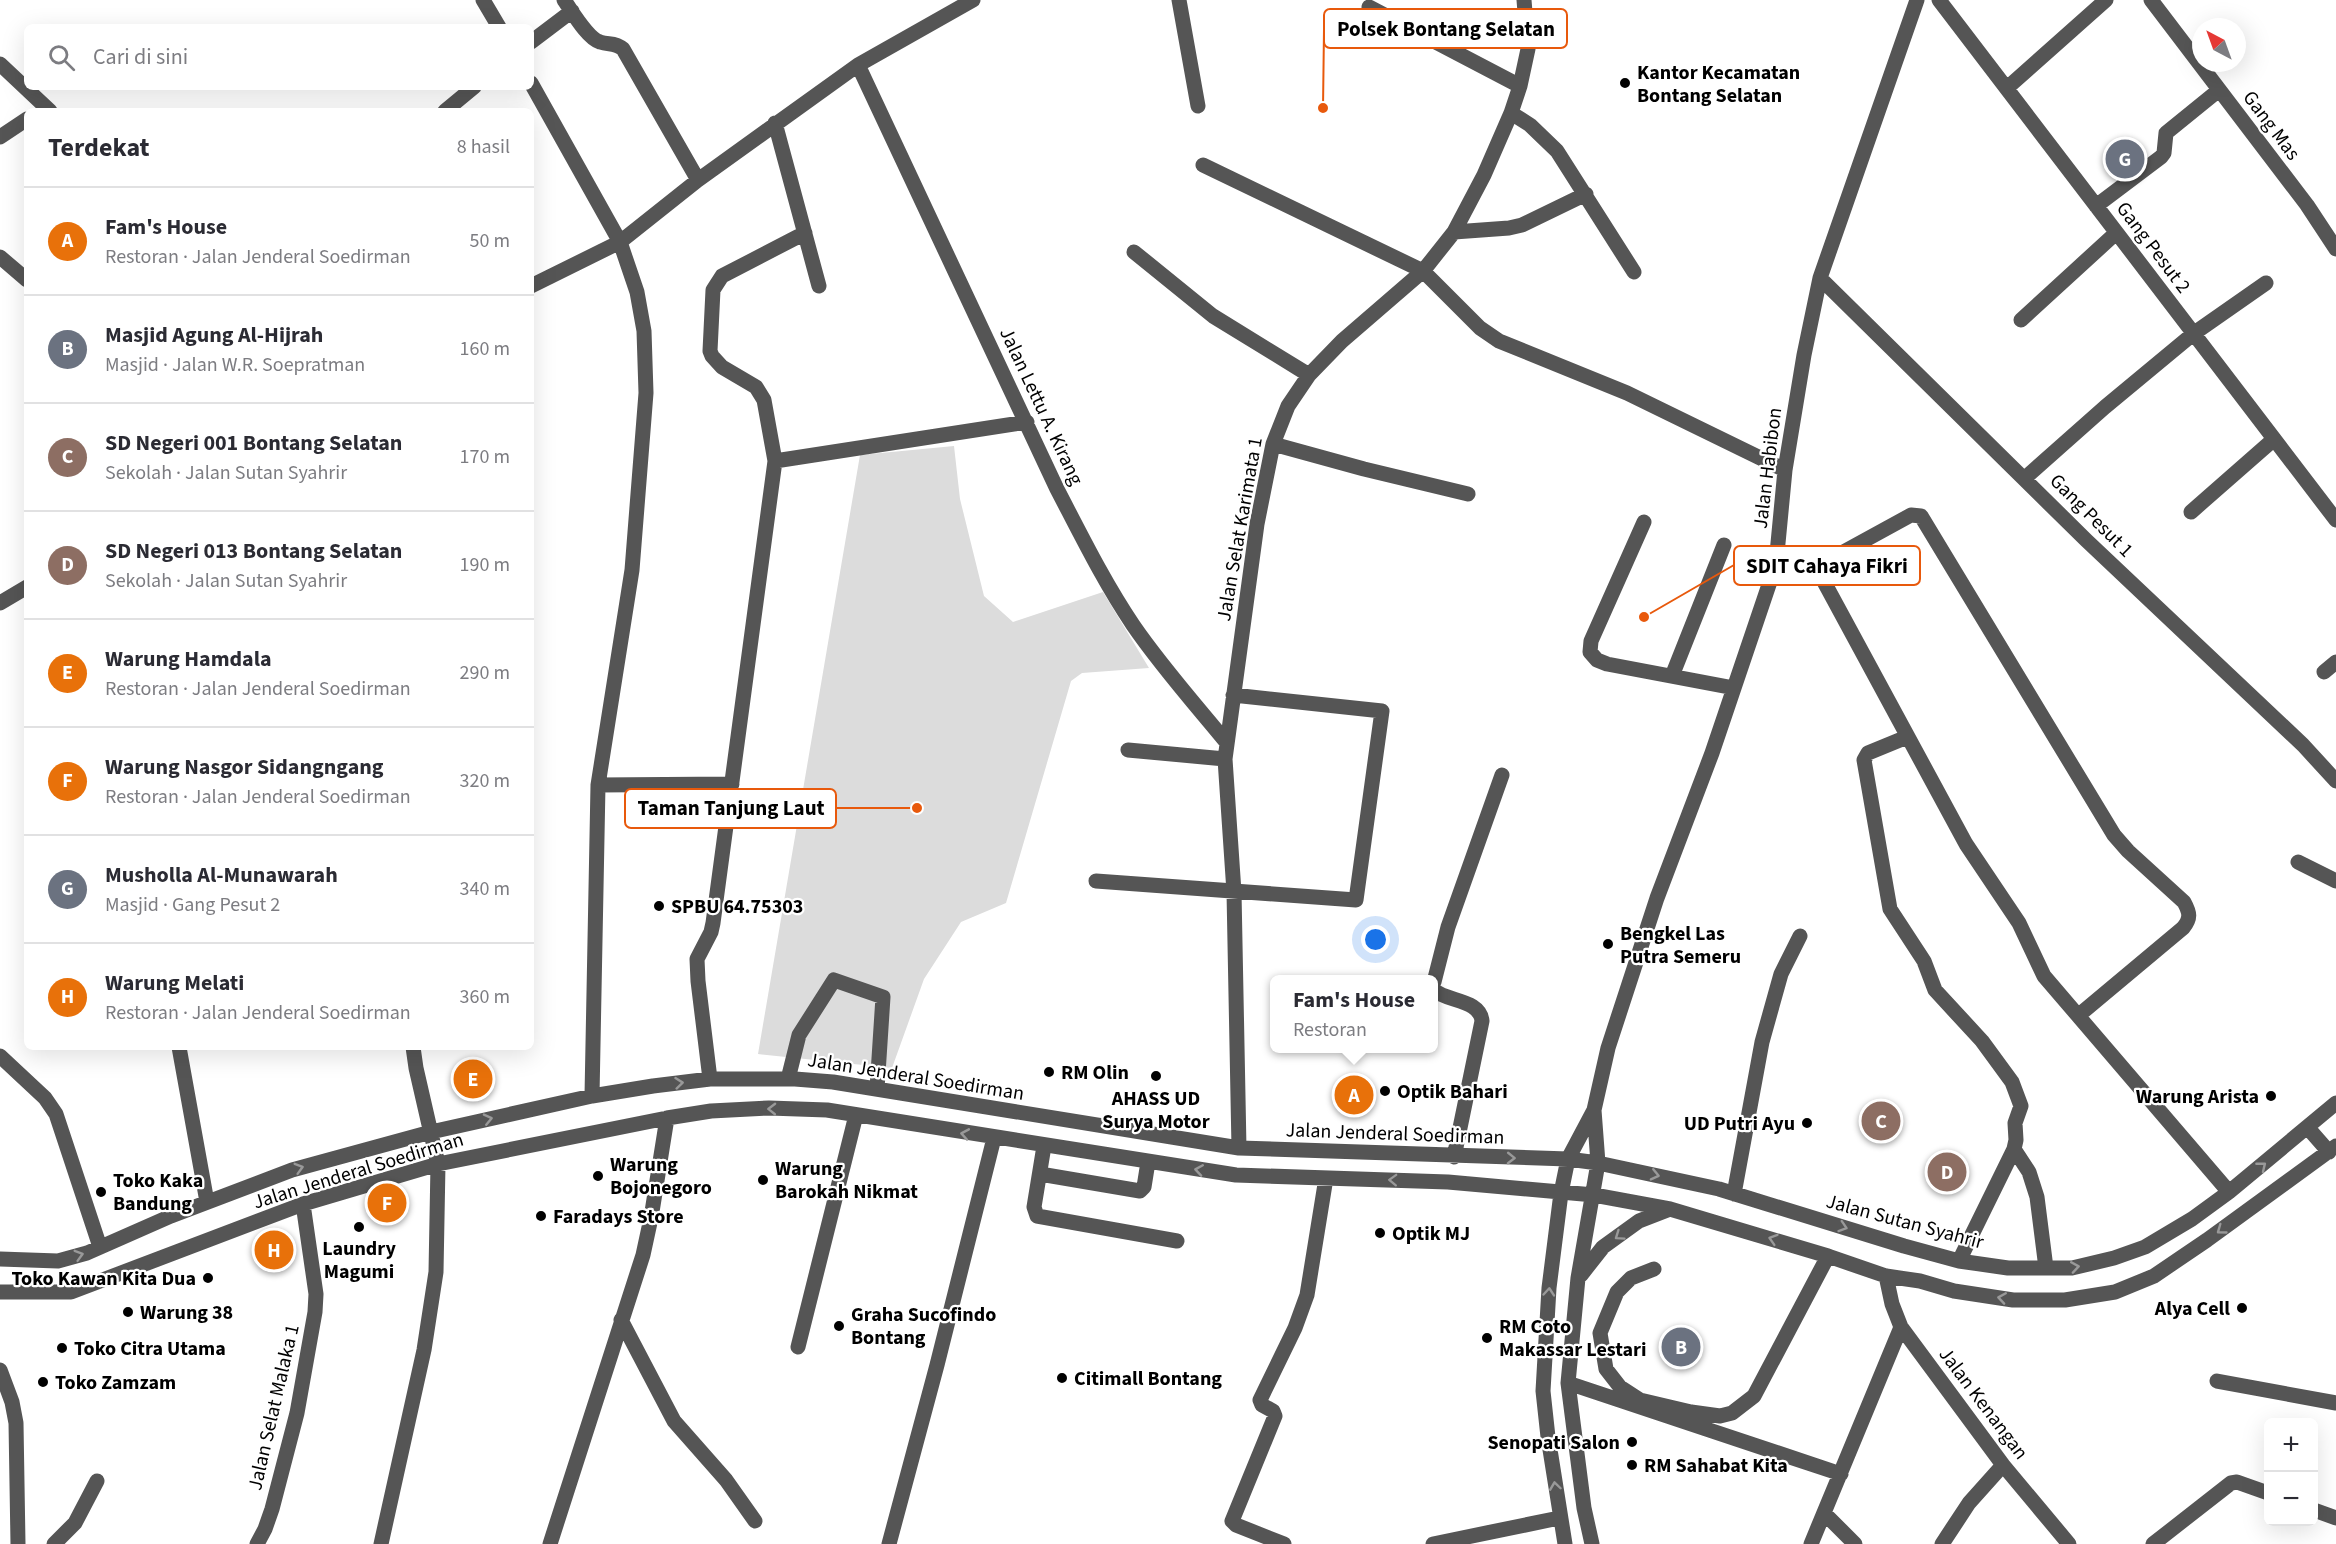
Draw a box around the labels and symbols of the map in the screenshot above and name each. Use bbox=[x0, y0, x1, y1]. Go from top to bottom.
callout: Polsek Bontang Selatan bbox=[1324, 9, 1567, 48]
text: Polsek Bontang Selatan bbox=[1337, 14, 1555, 44]
north arrow bbox=[2192, 18, 2246, 72]
place label: Kantor Kecamatan Bontang Selatan bbox=[1637, 59, 1800, 110]
marker: Kantor Kecamatan Bontang Selatan bbox=[1618, 76, 1632, 90]
street label: Gang Mas bbox=[2236, 85, 2307, 166]
pin: G bbox=[2106, 136, 2144, 182]
street label: Gang Pesut 2 bbox=[2109, 196, 2197, 299]
street label: Jalan Lettu A. Kirang bbox=[992, 323, 1090, 490]
street label: Jalan Habibon bbox=[1747, 406, 1789, 530]
street label: Jalan Selat Karimata 1 bbox=[1210, 435, 1270, 623]
street label: Gang Pesut 1 bbox=[2043, 468, 2139, 564]
callout: SDIT Cahaya Fikri bbox=[1734, 546, 1920, 585]
text: SDIT Cahaya Fikri bbox=[1746, 551, 1908, 581]
callout: Taman Tanjung Laut bbox=[625, 789, 836, 828]
text: Taman Tanjung Laut bbox=[637, 793, 825, 823]
place label: SPBU 64.75303 bbox=[671, 893, 803, 921]
marker: SPBU 64.75303 bbox=[652, 899, 666, 913]
place label: Bengkel Las Putra Semeru bbox=[1620, 920, 1741, 971]
your location bbox=[1361, 925, 1390, 954]
marker: Bengkel Las Putra Semeru bbox=[1601, 937, 1615, 951]
street label: Jalan Jenderal Soedirman bbox=[806, 1046, 1026, 1108]
pin: E bbox=[454, 1056, 492, 1102]
place label: RM Olin bbox=[1061, 1059, 1129, 1087]
marker: RM Olin bbox=[1042, 1065, 1056, 1079]
marker: AHASS UD Surya Motor bbox=[1149, 1069, 1163, 1083]
pin: A bbox=[1334, 1072, 1374, 1118]
one-way arrow bbox=[674, 1077, 684, 1090]
place label: Optik Bahari bbox=[1397, 1078, 1508, 1106]
place label: Warung Arista bbox=[2136, 1083, 2259, 1111]
marker: Optik Bahari bbox=[1378, 1084, 1392, 1098]
place label: AHASS UD Surya Motor bbox=[1102, 1085, 1210, 1136]
marker: Warung Arista bbox=[2264, 1089, 2278, 1103]
pin: C bbox=[1862, 1098, 1900, 1144]
one-way arrow bbox=[767, 1102, 776, 1115]
place label: UD Putri Ayu bbox=[1684, 1110, 1795, 1138]
one-way arrow bbox=[482, 1113, 492, 1126]
street label: Jalan Jenderal Soedirman bbox=[1285, 1116, 1505, 1152]
marker: UD Putri Ayu bbox=[1800, 1116, 1814, 1130]
street label: Jalan Jenderal Soedirman bbox=[250, 1126, 467, 1216]
one-way arrow bbox=[960, 1128, 969, 1140]
pin: D bbox=[1928, 1150, 1966, 1194]
place label: Warung Bojonegoro bbox=[610, 1151, 712, 1202]
one-way arrow bbox=[1507, 1152, 1516, 1164]
place label: Warung Barokah Nikmat bbox=[775, 1155, 918, 1206]
one-way arrow bbox=[2255, 1162, 2266, 1173]
one-way arrow bbox=[293, 1163, 304, 1175]
one-way arrow bbox=[1194, 1164, 1204, 1176]
place label: Toko Kaka Bandung bbox=[113, 1167, 203, 1218]
one-way arrow bbox=[1650, 1168, 1660, 1181]
marker: Warung Bojonegoro bbox=[591, 1169, 605, 1183]
marker: Warung Barokah Nikmat bbox=[756, 1173, 770, 1187]
one-way arrow bbox=[1389, 1174, 1398, 1187]
pin: F bbox=[368, 1180, 406, 1226]
marker: Toko Kaka Bandung bbox=[94, 1185, 108, 1199]
street label: Jalan Sutan Syahrir bbox=[1823, 1187, 1987, 1256]
place label: Faradays Store bbox=[553, 1203, 684, 1231]
marker: Faradays Store bbox=[534, 1209, 548, 1223]
marker: Laundry Magumi bbox=[352, 1220, 366, 1234]
place label: Optik MJ bbox=[1392, 1220, 1470, 1248]
one-way arrow bbox=[1837, 1220, 1848, 1232]
one-way arrow bbox=[2217, 1223, 2228, 1234]
marker: Optik MJ bbox=[1373, 1226, 1387, 1240]
pin: H bbox=[254, 1228, 294, 1272]
one-way arrow bbox=[1614, 1229, 1625, 1240]
one-way arrow bbox=[1768, 1234, 1779, 1246]
place label: Laundry Magumi bbox=[322, 1235, 396, 1286]
one-way arrow bbox=[73, 1250, 84, 1262]
one-way arrow bbox=[2070, 1261, 2079, 1273]
place label: Toko Kawan Kita Dua bbox=[11, 1265, 196, 1293]
marker: Toko Kawan Kita Dua bbox=[201, 1271, 215, 1285]
one-way arrow bbox=[1543, 1288, 1556, 1297]
one-way arrow bbox=[1998, 1293, 2007, 1305]
place label: Alya Cell bbox=[2154, 1295, 2230, 1323]
place label: Warung 38 bbox=[140, 1299, 233, 1327]
place label: Graha Sucofindo Bontang bbox=[851, 1301, 996, 1352]
marker: Alya Cell bbox=[2235, 1301, 2249, 1315]
marker: Warung 38 bbox=[121, 1305, 135, 1319]
place label: RM Coto Makassar Lestari bbox=[1499, 1313, 1646, 1364]
marker: Graha Sucofindo Bontang bbox=[832, 1319, 846, 1333]
street label: Jalan Selat Malaka 1 bbox=[241, 1321, 307, 1493]
pin: B bbox=[1662, 1324, 1700, 1370]
marker: RM Coto Makassar Lestari bbox=[1480, 1331, 1494, 1345]
place label: Toko Citra Utama bbox=[74, 1335, 226, 1363]
marker: Toko Citra Utama bbox=[55, 1341, 69, 1355]
street label: Jalan Kenangan bbox=[1932, 1342, 2035, 1465]
place label: Citimall Bontang bbox=[1074, 1365, 1222, 1393]
place label: Toko Zamzam bbox=[55, 1369, 176, 1397]
marker: Citimall Bontang bbox=[1055, 1371, 1069, 1385]
marker: Toko Zamzam bbox=[36, 1375, 50, 1389]
place label: Senopati Salon bbox=[1487, 1429, 1620, 1457]
marker: Senopati Salon bbox=[1625, 1435, 1639, 1449]
place label: RM Sahabat Kita bbox=[1644, 1452, 1788, 1480]
marker: RM Sahabat Kita bbox=[1625, 1458, 1639, 1472]
one-way arrow bbox=[1549, 1482, 1561, 1491]

